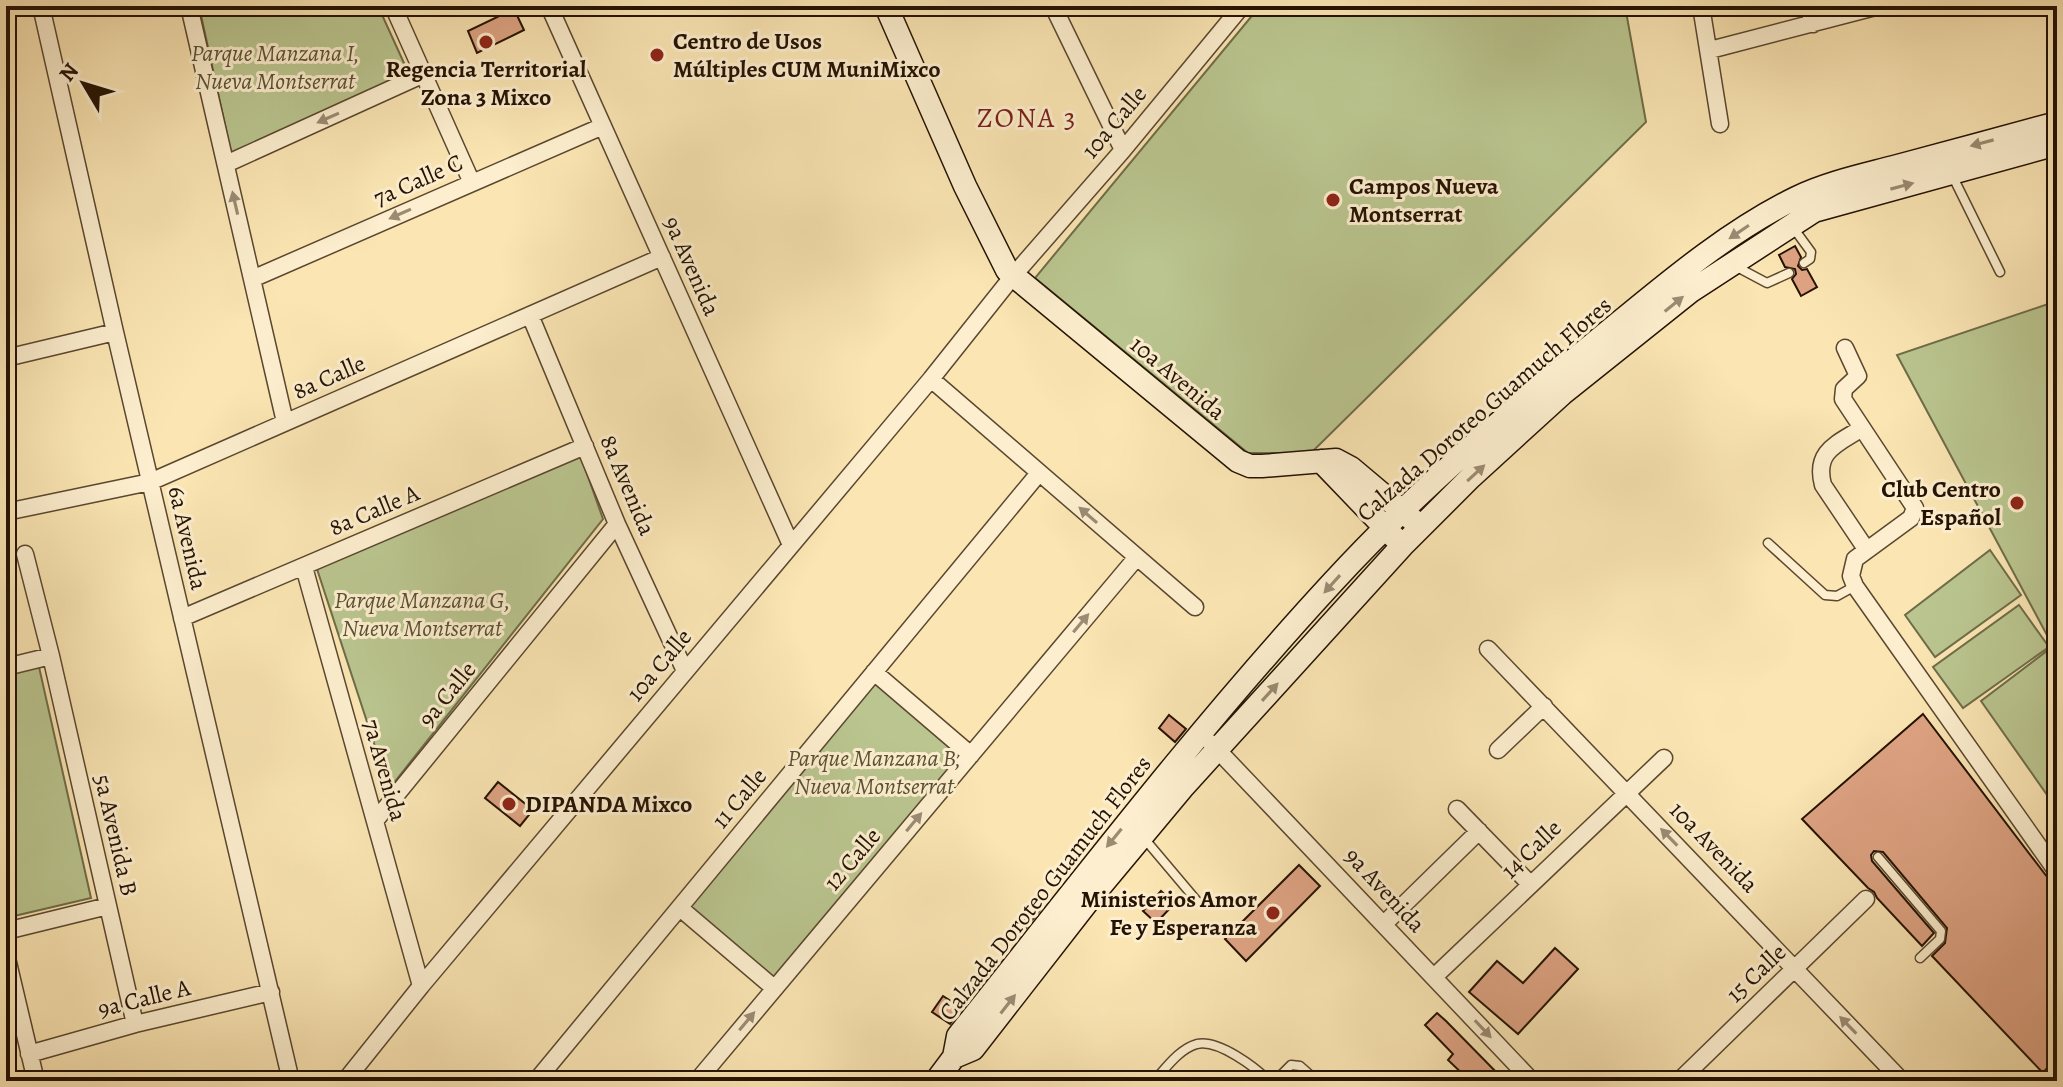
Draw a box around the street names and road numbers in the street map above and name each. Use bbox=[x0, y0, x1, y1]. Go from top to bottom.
street label: 10a Calle bbox=[1074, 79, 1154, 165]
street label: 7a Calle C bbox=[368, 146, 468, 214]
street label: 9a Avenida bbox=[656, 211, 728, 321]
street label: Calzada Doroteo Guamuch Flores bbox=[1350, 289, 1618, 529]
street label: 10a Avenida bbox=[1123, 329, 1233, 428]
street label: 8a Calle bbox=[288, 347, 370, 407]
street label: 8a Avenida bbox=[593, 430, 664, 541]
street label: 8a Calle A bbox=[324, 476, 425, 543]
street label: 6a Avenida bbox=[161, 483, 216, 594]
street label: 10a Calle bbox=[619, 622, 699, 708]
street label: 9a Calle bbox=[411, 655, 483, 733]
street label: 7a Avenida bbox=[355, 715, 415, 825]
street label: Calzada Doroteo Guamuch Flores bbox=[931, 749, 1159, 1027]
street label: 11 Calle bbox=[704, 761, 774, 835]
street label: 5a Avenida B bbox=[86, 771, 146, 899]
street label: 10a Avenida bbox=[1662, 794, 1766, 900]
street label: 14 Calle bbox=[1494, 812, 1568, 886]
street label: 12 Calle bbox=[816, 821, 888, 897]
street label: 9a Avenida bbox=[1337, 841, 1433, 940]
street label: 15 Calle bbox=[1719, 936, 1793, 1010]
street label: 9a Calle A bbox=[94, 971, 195, 1025]

